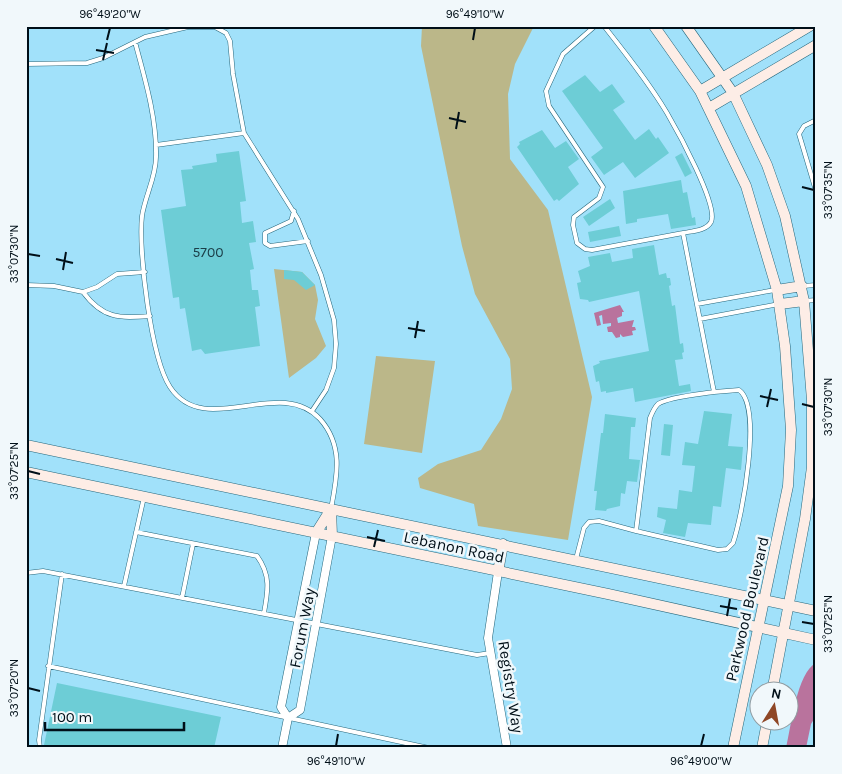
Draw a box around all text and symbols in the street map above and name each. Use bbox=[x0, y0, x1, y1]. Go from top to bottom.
text: 96°49'20"W bbox=[79, 7, 141, 21]
text: 96°49'10"W bbox=[446, 7, 505, 21]
text: 33°07'35"N bbox=[821, 161, 835, 219]
text: 33°07'30"N bbox=[7, 225, 21, 283]
house number: 5700 bbox=[192, 244, 224, 261]
text: 33°07'30"N bbox=[821, 378, 835, 436]
text: 33°07'25"N bbox=[7, 442, 21, 500]
street label: Lebanon Road bbox=[402, 527, 506, 567]
street label: Parkwood Boulevard bbox=[721, 535, 773, 683]
street label: Forum Way bbox=[285, 586, 319, 670]
text: 33°07'25"N bbox=[821, 595, 835, 653]
street label: Registry Way bbox=[494, 639, 528, 735]
text: 33°07'20"N bbox=[7, 659, 21, 717]
north arrow bbox=[750, 682, 800, 732]
text: N bbox=[770, 684, 783, 703]
scale bar bbox=[45, 699, 184, 731]
text: 100 m bbox=[52, 708, 92, 726]
text: 96°49'10"W bbox=[307, 754, 366, 768]
text: 96°49'00"W bbox=[670, 754, 732, 768]

